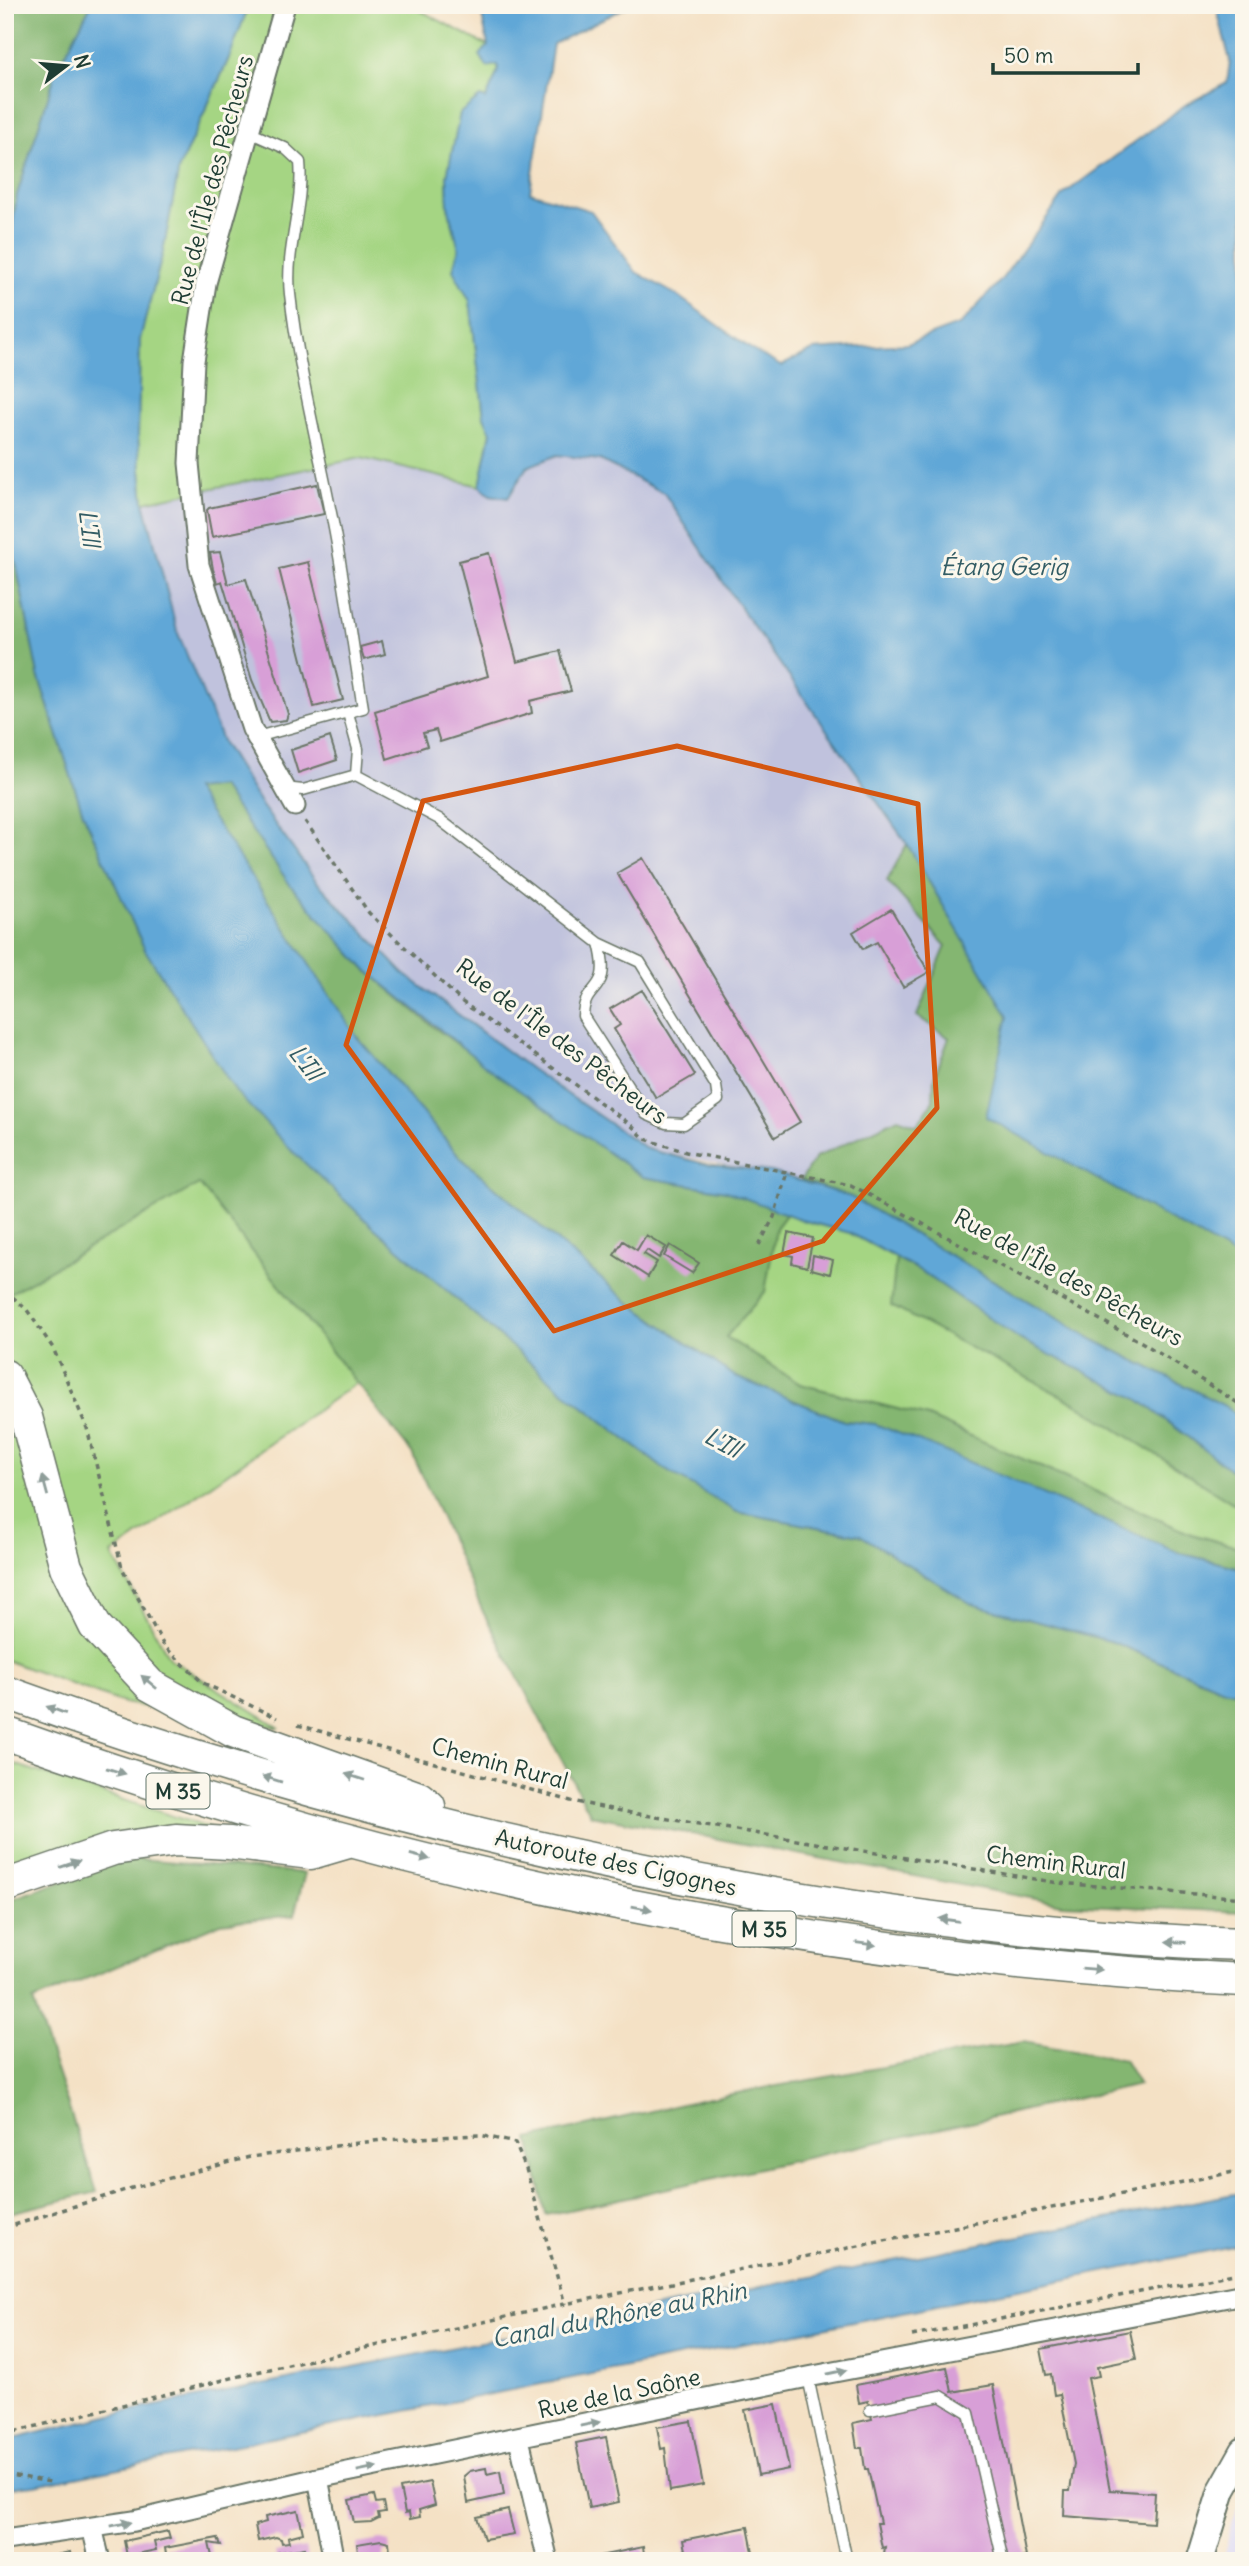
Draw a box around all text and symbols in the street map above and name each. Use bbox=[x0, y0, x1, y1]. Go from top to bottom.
north arrow bbox=[32, 32, 102, 102]
scale bar bbox=[993, 32, 1139, 76]
text: 50 m bbox=[1004, 42, 1053, 69]
text: N bbox=[69, 52, 96, 71]
street label: Rue de l'Île des Pêcheurs bbox=[165, 52, 259, 308]
water label: L'Ill bbox=[73, 508, 108, 552]
water label: Étang Gerig bbox=[940, 551, 1069, 581]
street label: Rue de l'Île des Pêcheurs bbox=[451, 952, 673, 1130]
water label: L'Ill bbox=[283, 1038, 331, 1089]
street label: Rue de l'Île des Pêcheurs bbox=[949, 1202, 1189, 1352]
water label: L'Ill bbox=[700, 1420, 749, 1466]
one-way arrow bbox=[39, 1475, 50, 1497]
one-way arrow bbox=[140, 1674, 158, 1690]
one-way arrow bbox=[45, 1704, 66, 1715]
street label: Chemin Rural bbox=[429, 1731, 571, 1795]
one-way arrow bbox=[106, 1767, 127, 1777]
one-way arrow bbox=[344, 1771, 365, 1782]
road number: M 35 bbox=[146, 1774, 210, 1809]
one-way arrow bbox=[261, 1774, 282, 1784]
street label: Autoroute des Cigognes bbox=[492, 1822, 740, 1902]
street label: Chemin Rural bbox=[985, 1839, 1127, 1885]
one-way arrow bbox=[409, 1852, 431, 1863]
one-way arrow bbox=[59, 1858, 80, 1869]
one-way arrow bbox=[631, 1902, 653, 1913]
road number: M 35 bbox=[732, 1912, 796, 1946]
one-way arrow bbox=[938, 1914, 960, 1925]
one-way arrow bbox=[1164, 1937, 1186, 1948]
one-way arrow bbox=[855, 1939, 877, 1950]
one-way arrow bbox=[1082, 1964, 1104, 1975]
water label: Canal du Rhône au Rhin bbox=[489, 2274, 750, 2353]
street label: Rue de la Saône bbox=[535, 2362, 703, 2424]
one-way arrow bbox=[826, 2366, 848, 2377]
one-way arrow bbox=[579, 2418, 601, 2429]
one-way arrow bbox=[356, 2463, 378, 2474]
one-way arrow bbox=[110, 2518, 132, 2529]

